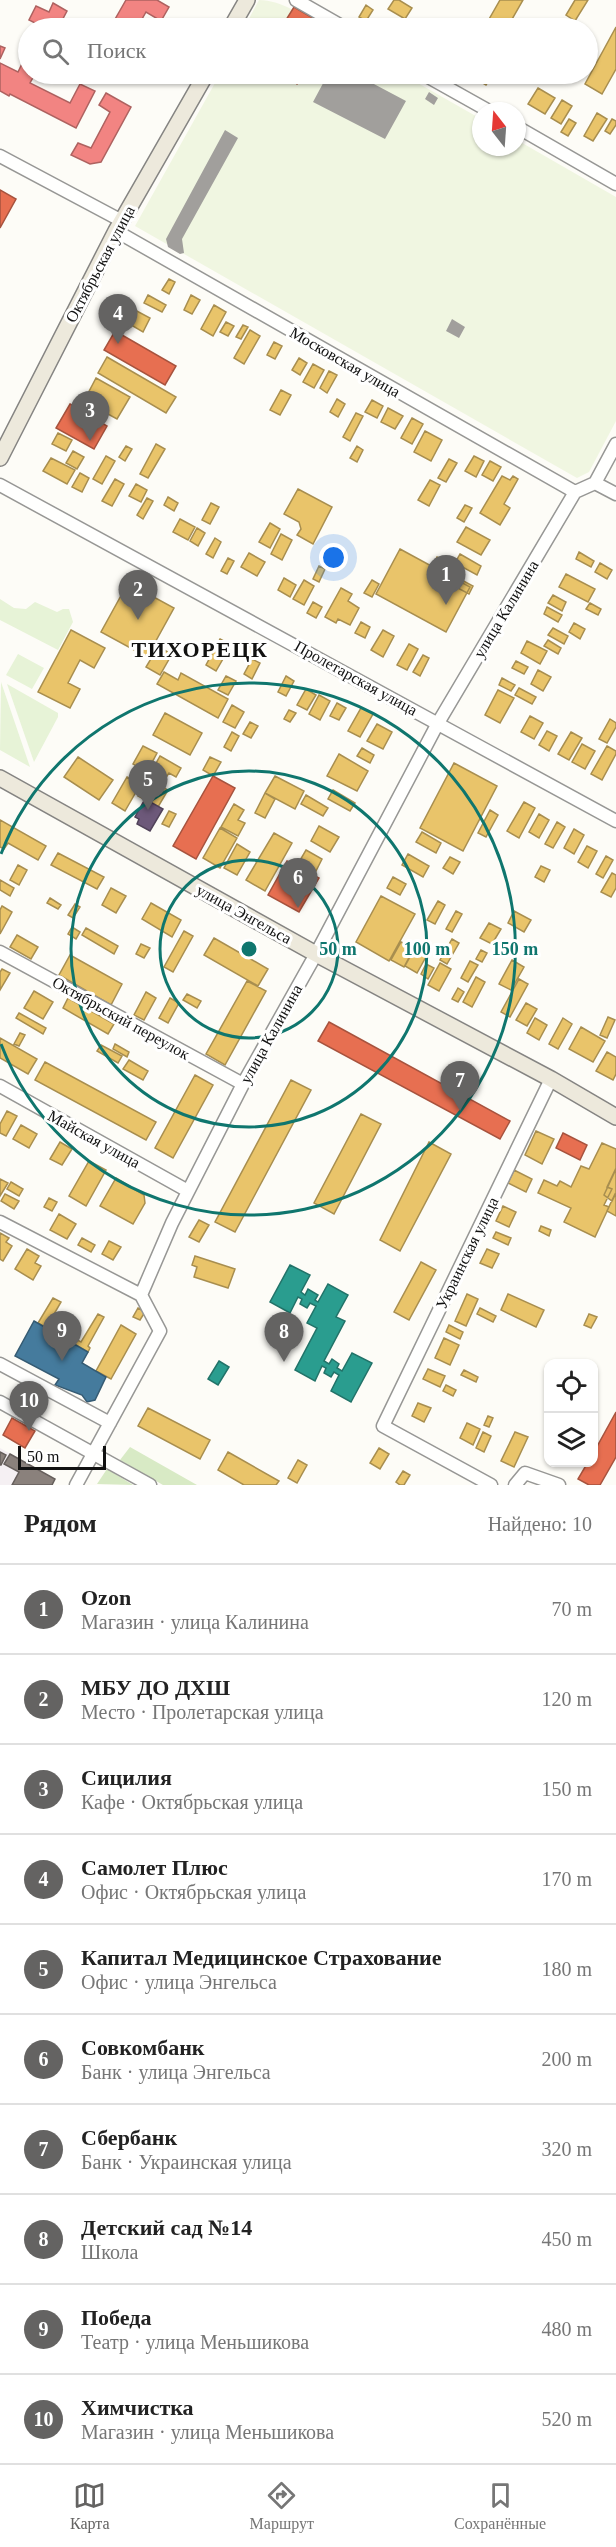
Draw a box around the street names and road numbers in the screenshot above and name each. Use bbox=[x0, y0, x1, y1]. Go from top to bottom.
street label: Октябрьская улица bbox=[62, 203, 139, 326]
street label: Московская улица bbox=[286, 324, 403, 401]
street label: улица Калинина bbox=[470, 557, 543, 661]
street label: Пролетарская улица bbox=[291, 637, 420, 720]
street label: улица Энгельса bbox=[193, 881, 294, 948]
street label: Октябрьский переулок bbox=[49, 973, 193, 1064]
street label: улица Калинина bbox=[237, 982, 306, 1087]
street label: Майская улица bbox=[45, 1107, 143, 1172]
street label: Украинская улица bbox=[433, 1194, 502, 1312]

